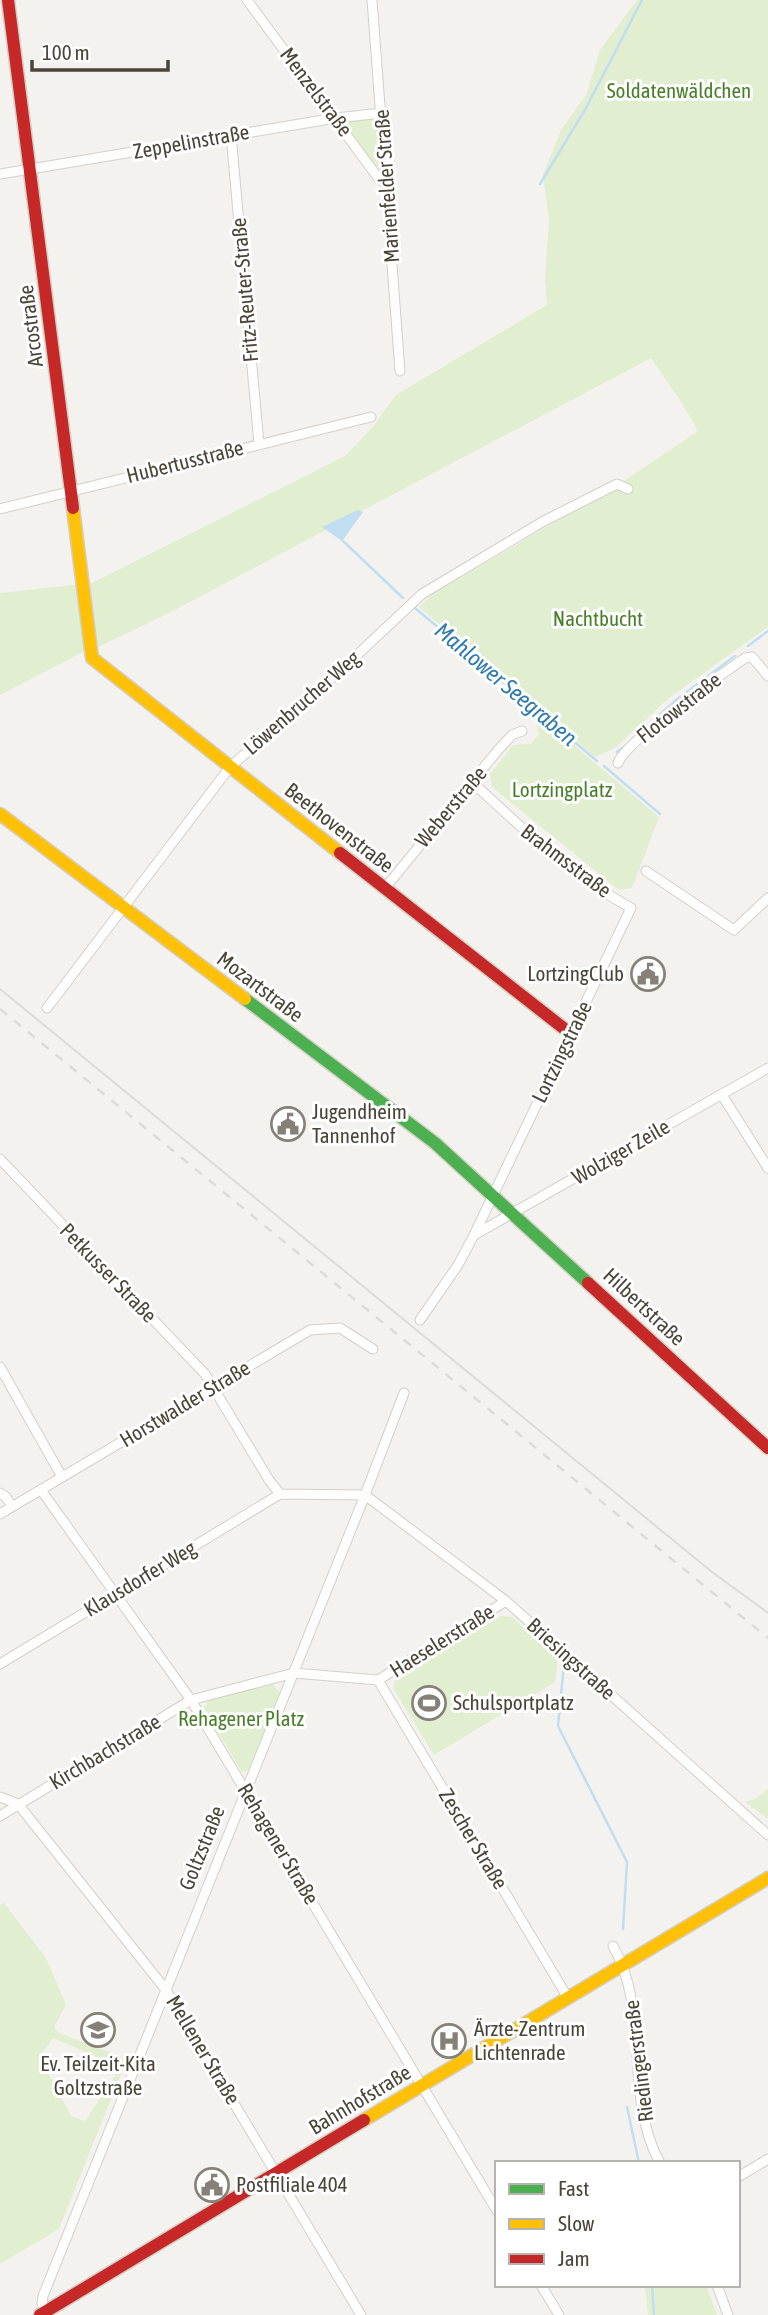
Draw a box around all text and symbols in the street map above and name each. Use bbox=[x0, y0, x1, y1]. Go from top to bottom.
scale bar bbox=[32, 28, 168, 72]
text: 100 m bbox=[42, 40, 90, 64]
street label: Menzelstraße bbox=[276, 42, 358, 140]
park label: Soldatenwäldchen bbox=[607, 78, 751, 102]
street label: Marienfelder Straße bbox=[369, 109, 403, 264]
street label: Zeppelinstraße bbox=[131, 119, 251, 163]
street label: Fritz-Reuter-Straße bbox=[226, 217, 262, 363]
street label: Arcostraße bbox=[13, 284, 47, 369]
street label: Hubertusstraße bbox=[124, 435, 246, 487]
park label: Nachtbucht bbox=[553, 606, 643, 630]
water label: Mahlower Seegraben bbox=[430, 617, 582, 751]
street label: Löwenbrucher Weg bbox=[238, 645, 364, 759]
street label: Flotowstraße bbox=[632, 667, 725, 747]
street label: Weberstraße bbox=[409, 761, 491, 852]
street label: Beethovenstraße bbox=[280, 777, 399, 877]
park label: Lortzingplatz bbox=[512, 777, 613, 801]
street label: Brahmsstraße bbox=[517, 819, 616, 902]
street label: Mozartstraße bbox=[213, 946, 308, 1026]
public building icon: LortzingClub bbox=[629, 955, 667, 993]
place label: LortzingClub bbox=[527, 961, 624, 985]
street label: Lortzingstraße bbox=[526, 997, 596, 1106]
place label: Jugendheim Tannenhof bbox=[312, 1099, 407, 1147]
public building icon: Jugendheim Tannenhof bbox=[269, 1105, 307, 1143]
street label: Wolziger Zeile bbox=[568, 1114, 673, 1189]
street label: Petkusser Straße bbox=[56, 1218, 162, 1327]
street label: Hilbertstraße bbox=[599, 1263, 690, 1350]
street label: Horstwalder Straße bbox=[115, 1355, 254, 1451]
street label: Klausdorfer Weg bbox=[79, 1535, 200, 1621]
street label: Haeselerstraße bbox=[385, 1599, 498, 1682]
street label: Briesingstraße bbox=[523, 1612, 621, 1704]
sports icon: Schulsportplatz bbox=[410, 1684, 448, 1722]
place label: Schulsportplatz bbox=[453, 1690, 574, 1714]
park label: Rehagener Platz bbox=[178, 1706, 305, 1730]
street label: Kirchbachstraße bbox=[45, 1709, 164, 1794]
street label: Rehagener Straße bbox=[233, 1779, 324, 1908]
street label: Zescher Straße bbox=[435, 1784, 513, 1893]
street label: Goltzstraße bbox=[173, 1802, 229, 1893]
street label: Mellener Straße bbox=[162, 1991, 246, 2108]
street label: Riedingerstraße bbox=[619, 1999, 657, 2123]
school or university icon: Ev. Teilzeit-Kita Goltzstraße bbox=[79, 2011, 117, 2049]
place label: Ärzte-Zentrum Lichtenrade bbox=[474, 2016, 585, 2064]
hospital icon: Ärzte-Zentrum Lichtenrade bbox=[430, 2022, 468, 2060]
place label: Ev. Teilzeit-Kita Goltzstraße bbox=[40, 2051, 156, 2099]
street label: Bahnhofstraße bbox=[304, 2059, 415, 2139]
legend bbox=[495, 2161, 740, 2287]
public building icon: Postfiliale 404 bbox=[193, 2166, 231, 2204]
place label: Postfiliale 404 bbox=[236, 2172, 348, 2196]
text: Fast bbox=[558, 2176, 589, 2200]
text: Slow bbox=[558, 2211, 595, 2235]
text: Jam bbox=[558, 2246, 590, 2270]

